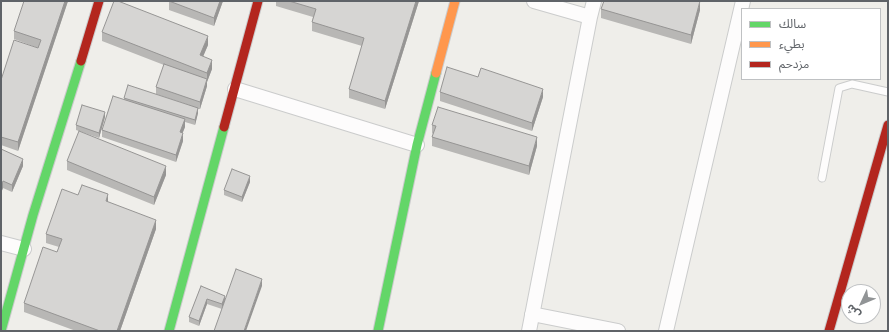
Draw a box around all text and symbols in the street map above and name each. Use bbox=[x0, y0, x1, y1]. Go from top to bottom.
legend bbox=[741, 8, 881, 80]
text: سالك bbox=[779, 16, 806, 31]
text: بطيء bbox=[779, 36, 805, 51]
text: مزدحم bbox=[779, 56, 809, 71]
north arrow bbox=[841, 284, 881, 324]
text: ش bbox=[843, 302, 863, 322]

